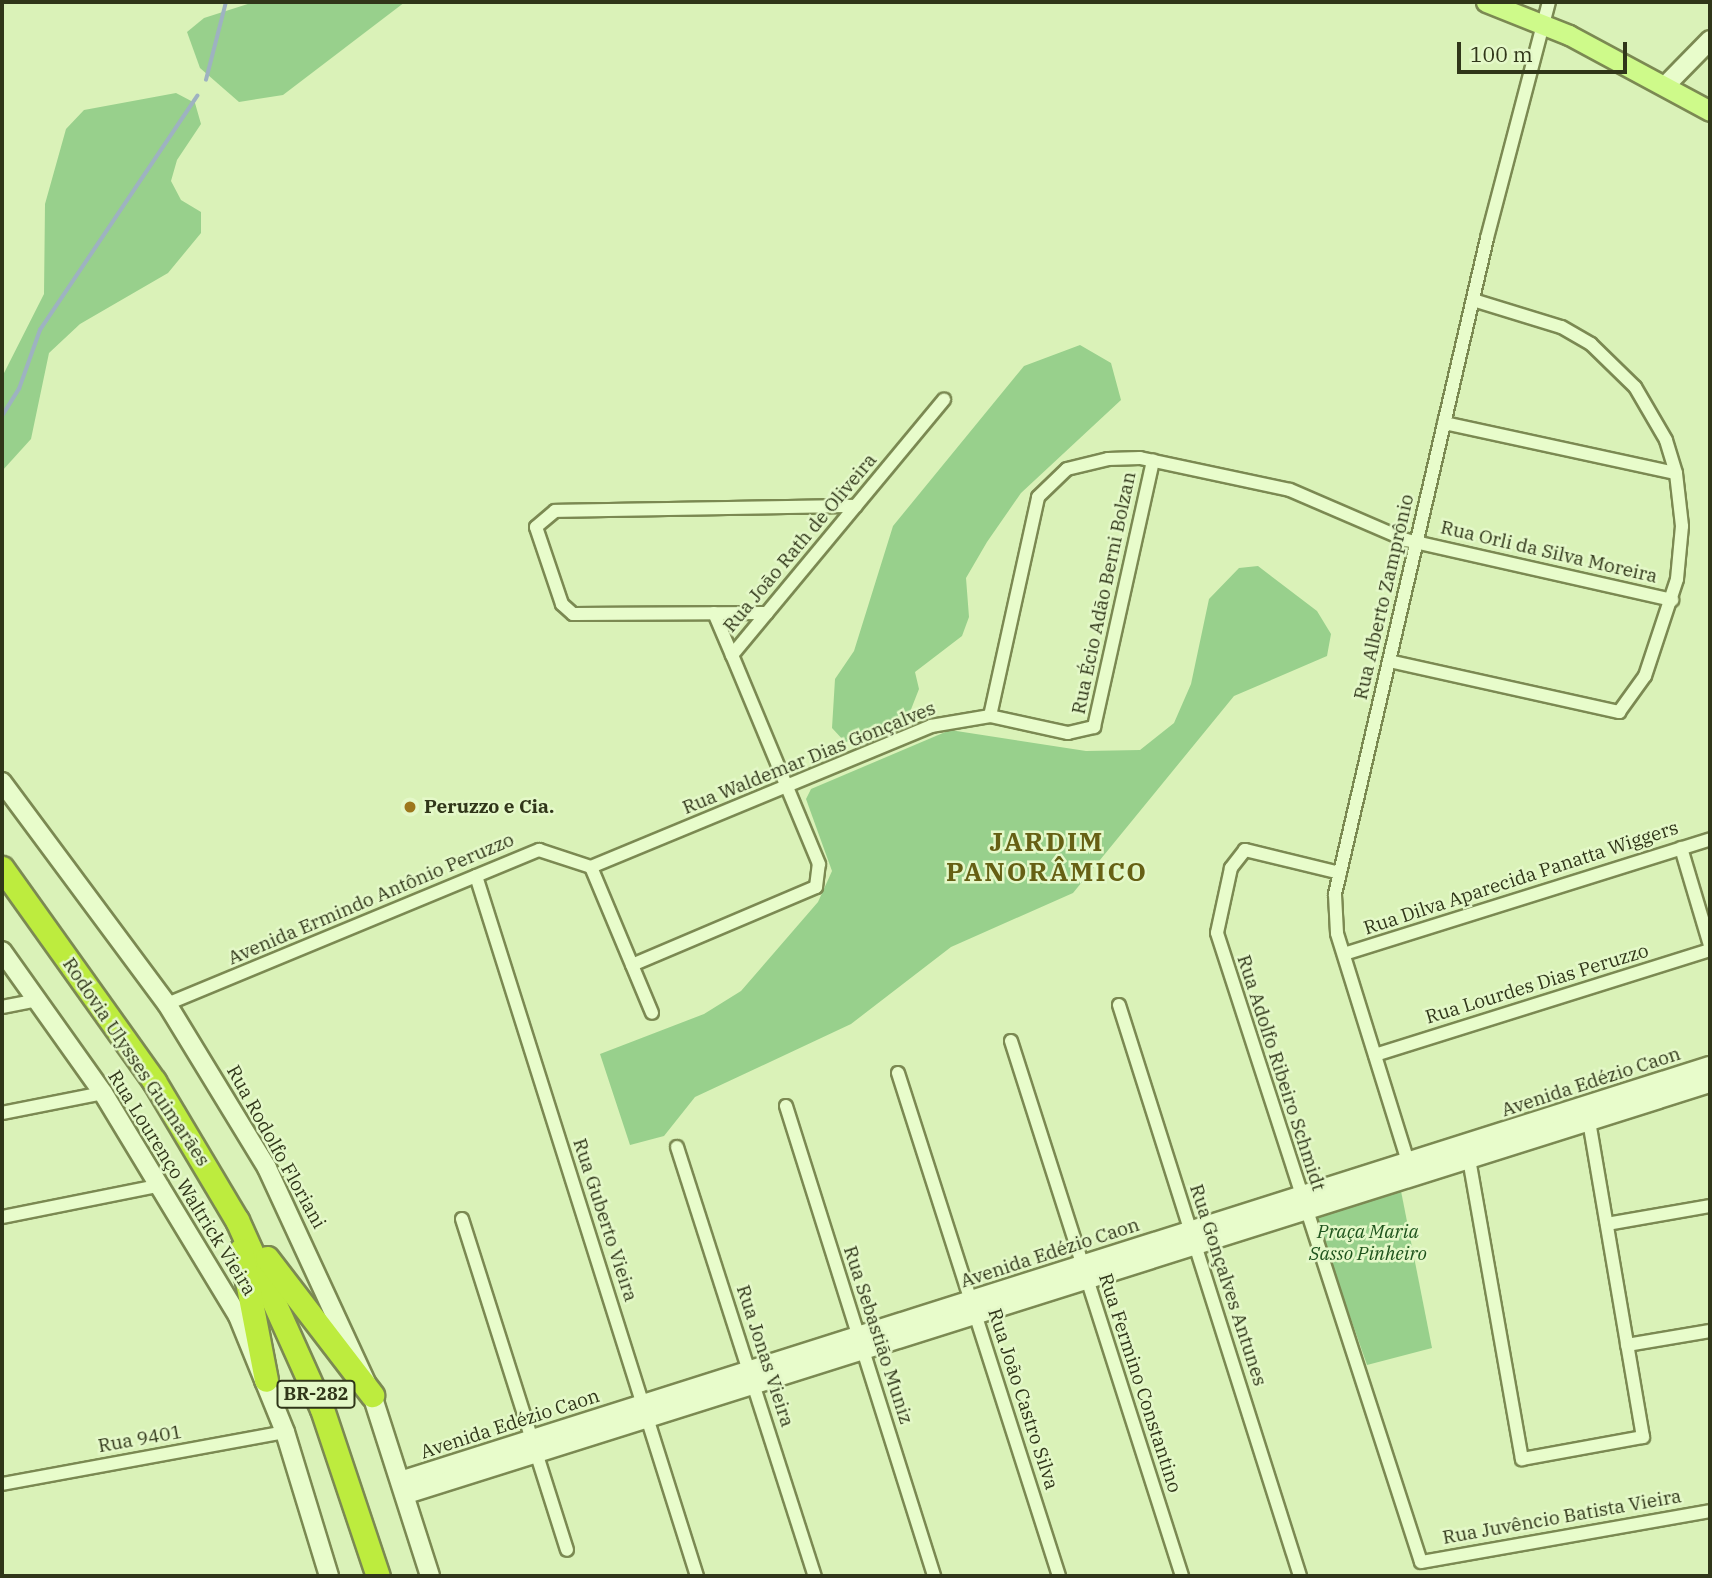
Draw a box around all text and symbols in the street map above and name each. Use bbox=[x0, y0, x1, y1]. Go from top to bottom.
scale bar bbox=[1460, 28, 1630, 72]
text: 100 m bbox=[1470, 40, 1533, 68]
street label: Rua João Rath de Oliveira bbox=[719, 449, 881, 637]
street label: Rua Écio Adão Berni Bolzan bbox=[1067, 470, 1141, 716]
street label: Rua Alberto Zamprônio bbox=[1349, 492, 1419, 702]
street label: Rua Orli da Silva Moreira bbox=[1438, 516, 1660, 588]
street label: Rua Waldemar Dias Gonçalves bbox=[679, 697, 939, 819]
place label: Peruzzo e Cia. bbox=[424, 796, 554, 818]
marker: Peruzzo e Cia. bbox=[402, 799, 418, 815]
street label: Rua Dilva Aparecida Panatta Wiggers bbox=[1361, 816, 1681, 940]
district label: JARDIM PANORÂMICO bbox=[947, 826, 1147, 888]
street label: Avenida Ermindo Antônio Peruzzo bbox=[225, 828, 517, 970]
street label: Rua Lourdes Dias Peruzzo bbox=[1423, 939, 1651, 1029]
street label: Rua Adolfo Ribeiro Schmidt bbox=[1232, 952, 1330, 1194]
street label: Rodovia Ulysses Guimarães bbox=[58, 953, 214, 1171]
street label: Avenida Edézio Caon bbox=[1499, 1042, 1683, 1122]
street label: Rua Rodolfo Floriani bbox=[222, 1061, 330, 1233]
street label: Rua Lourenço Waltrick Vieira bbox=[103, 1066, 261, 1300]
street label: Rua Guberto Vieira bbox=[568, 1136, 642, 1304]
street label: Rua Gonçalves Antunes bbox=[1185, 1181, 1271, 1389]
street label: Avenida Edézio Caon bbox=[958, 1213, 1142, 1293]
park label: Praça Maria Sasso Pinheiro bbox=[1309, 1221, 1427, 1265]
street label: Rua Sebastião Muniz bbox=[838, 1243, 918, 1427]
street label: Rua Fermino Constantino bbox=[1094, 1270, 1186, 1496]
street label: Rua Jonas Vieira bbox=[731, 1282, 799, 1430]
street label: Rua João Castro Silva bbox=[983, 1306, 1063, 1492]
road number: BR-282 bbox=[276, 1380, 356, 1408]
street label: Avenida Edézio Caon bbox=[418, 1384, 602, 1464]
street label: Rua 9401 bbox=[96, 1420, 184, 1458]
street label: Rua Juvêncio Batista Vieira bbox=[1441, 1485, 1683, 1549]

